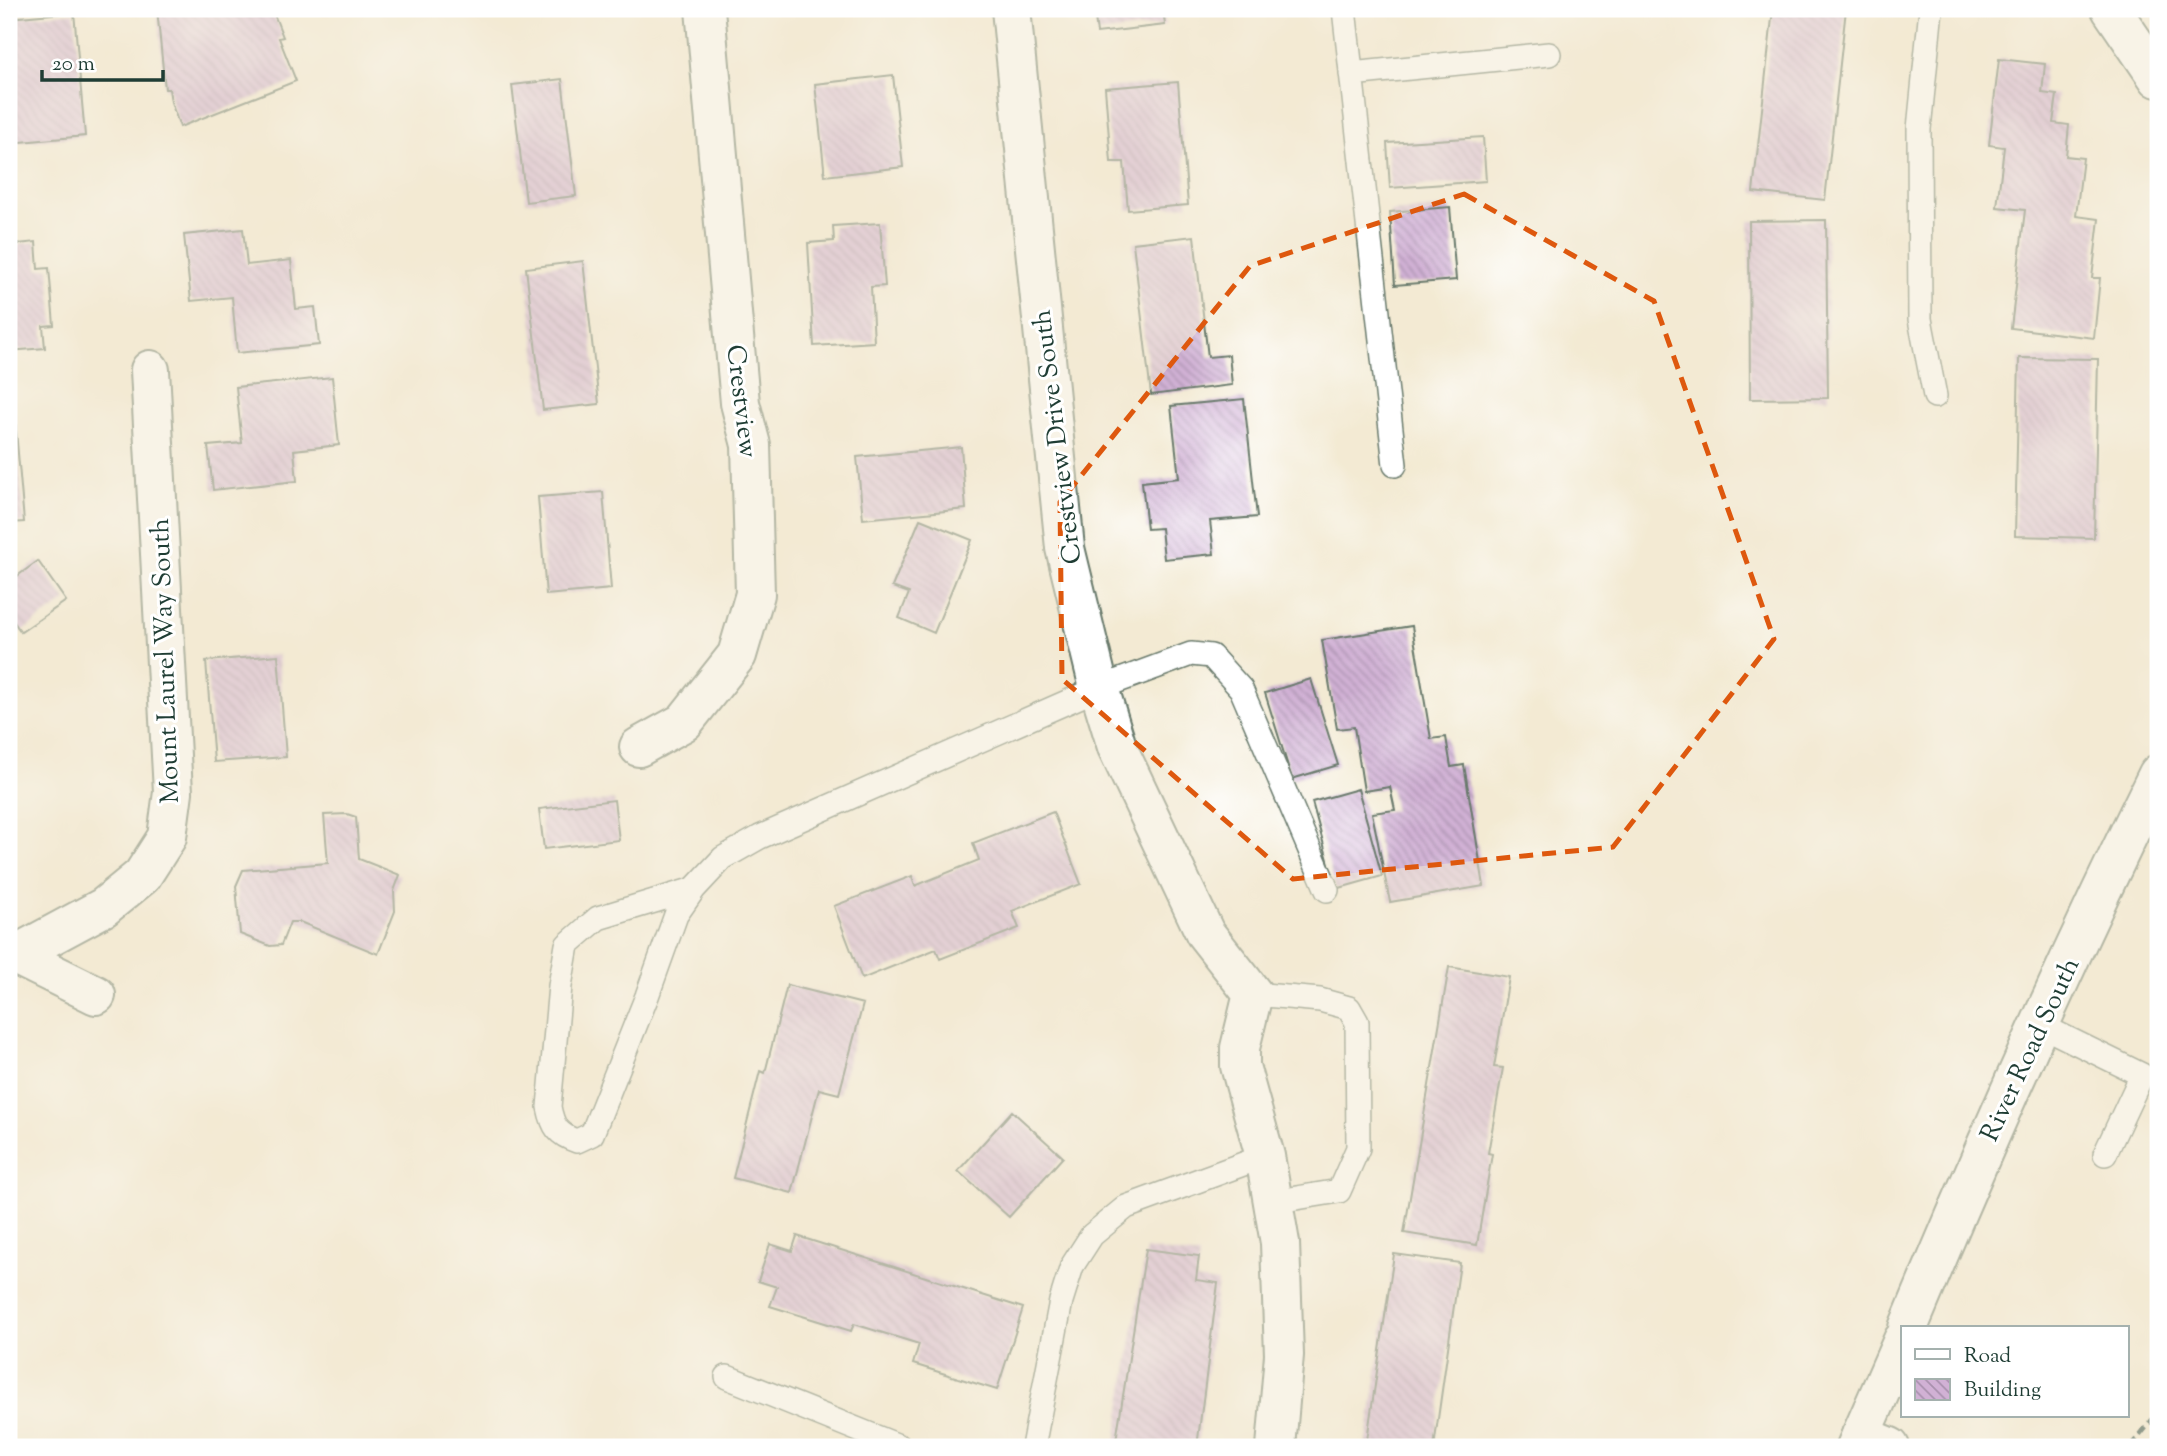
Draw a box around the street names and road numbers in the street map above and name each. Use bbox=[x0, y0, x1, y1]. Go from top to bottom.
street label: Crestview Drive South bbox=[1025, 307, 1092, 566]
street label: Crestview bbox=[715, 343, 766, 460]
street label: Mount Laurel Way South bbox=[143, 518, 190, 804]
street label: River Road South bbox=[1972, 952, 2090, 1148]

